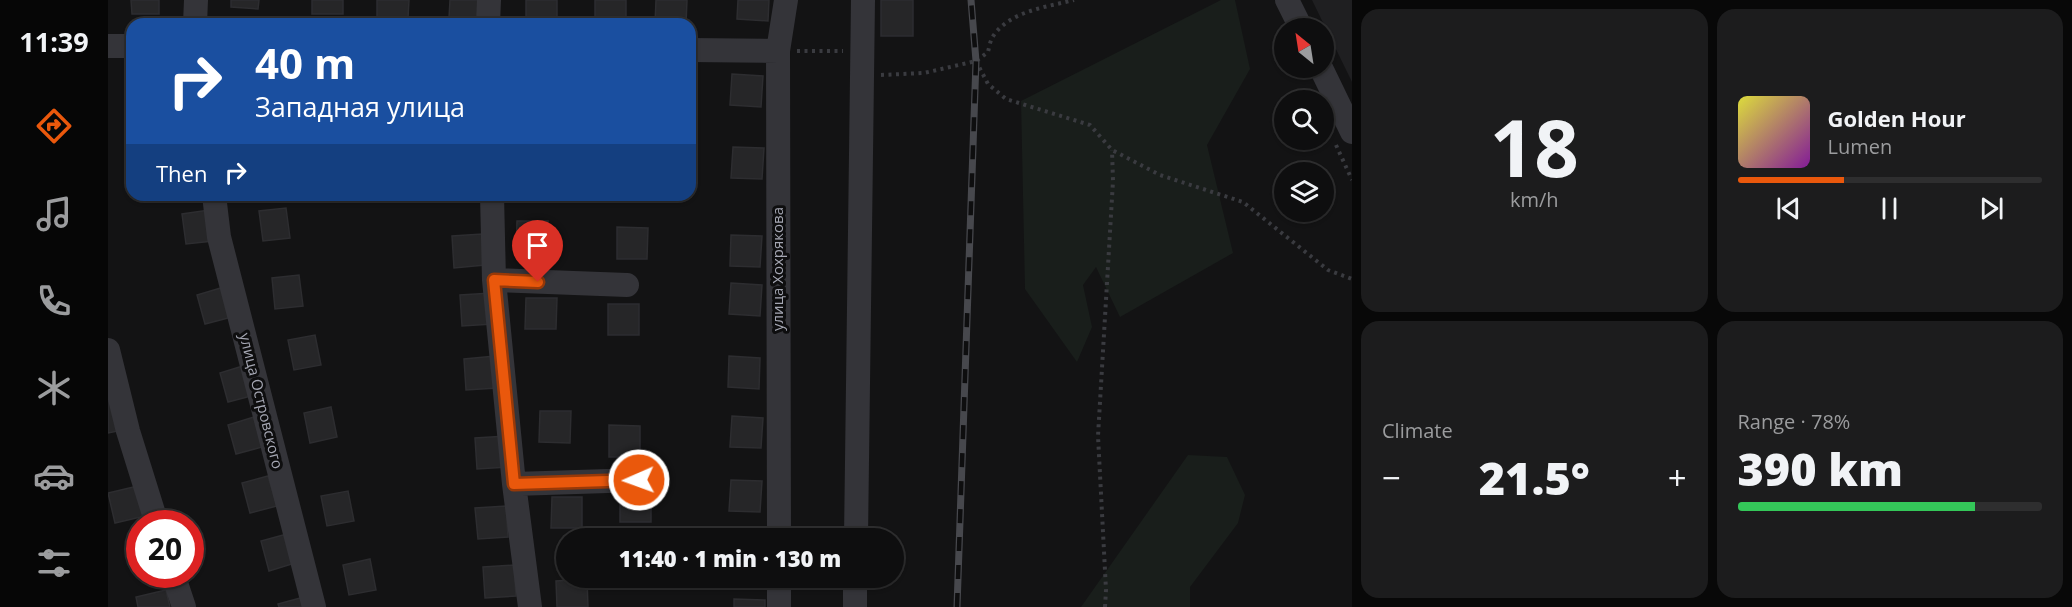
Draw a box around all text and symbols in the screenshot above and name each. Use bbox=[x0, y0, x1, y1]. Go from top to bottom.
north arrow bbox=[1274, 18, 1334, 78]
map controls bbox=[1274, 18, 1334, 222]
text: 11:39 bbox=[19, 23, 89, 60]
text: 40 m bbox=[255, 34, 355, 91]
icon: right bbox=[156, 42, 234, 120]
text: Западная улица bbox=[255, 88, 465, 125]
button: search bbox=[1274, 90, 1334, 150]
text: 18 bbox=[1490, 94, 1579, 200]
text: Golden Hour bbox=[1828, 103, 1966, 133]
icon: directions bbox=[33, 105, 75, 147]
text: Lumen bbox=[1828, 133, 1892, 160]
icon: right bbox=[219, 156, 252, 189]
text: Then bbox=[156, 158, 207, 188]
button: layers bbox=[1274, 162, 1334, 222]
text: km/h bbox=[1510, 186, 1559, 213]
icon: previous bbox=[1772, 192, 1805, 225]
icon: pause bbox=[1873, 192, 1906, 225]
icon: next bbox=[1975, 192, 2008, 225]
icon: music bbox=[33, 193, 75, 235]
street label: улица Хохрякова bbox=[767, 207, 787, 331]
pin bbox=[512, 220, 563, 282]
icon: arrive bbox=[521, 229, 554, 262]
icon: phone bbox=[33, 280, 75, 322]
street label: улица Островского bbox=[235, 331, 289, 471]
icon: climate bbox=[33, 367, 75, 409]
text: Range · 78% bbox=[1738, 408, 1850, 435]
text: Climate bbox=[1382, 417, 1453, 444]
text: 390 km bbox=[1738, 438, 1903, 499]
text: 21.5° bbox=[1479, 447, 1590, 508]
position arrow bbox=[607, 448, 671, 512]
icon: car bbox=[33, 455, 75, 497]
text: − bbox=[1382, 455, 1401, 500]
text: + bbox=[1668, 455, 1687, 500]
speed limit sign: 20 bbox=[126, 510, 204, 588]
icon: filters bbox=[33, 542, 75, 584]
text: 11:40 · 1 min · 130 m bbox=[619, 543, 841, 573]

